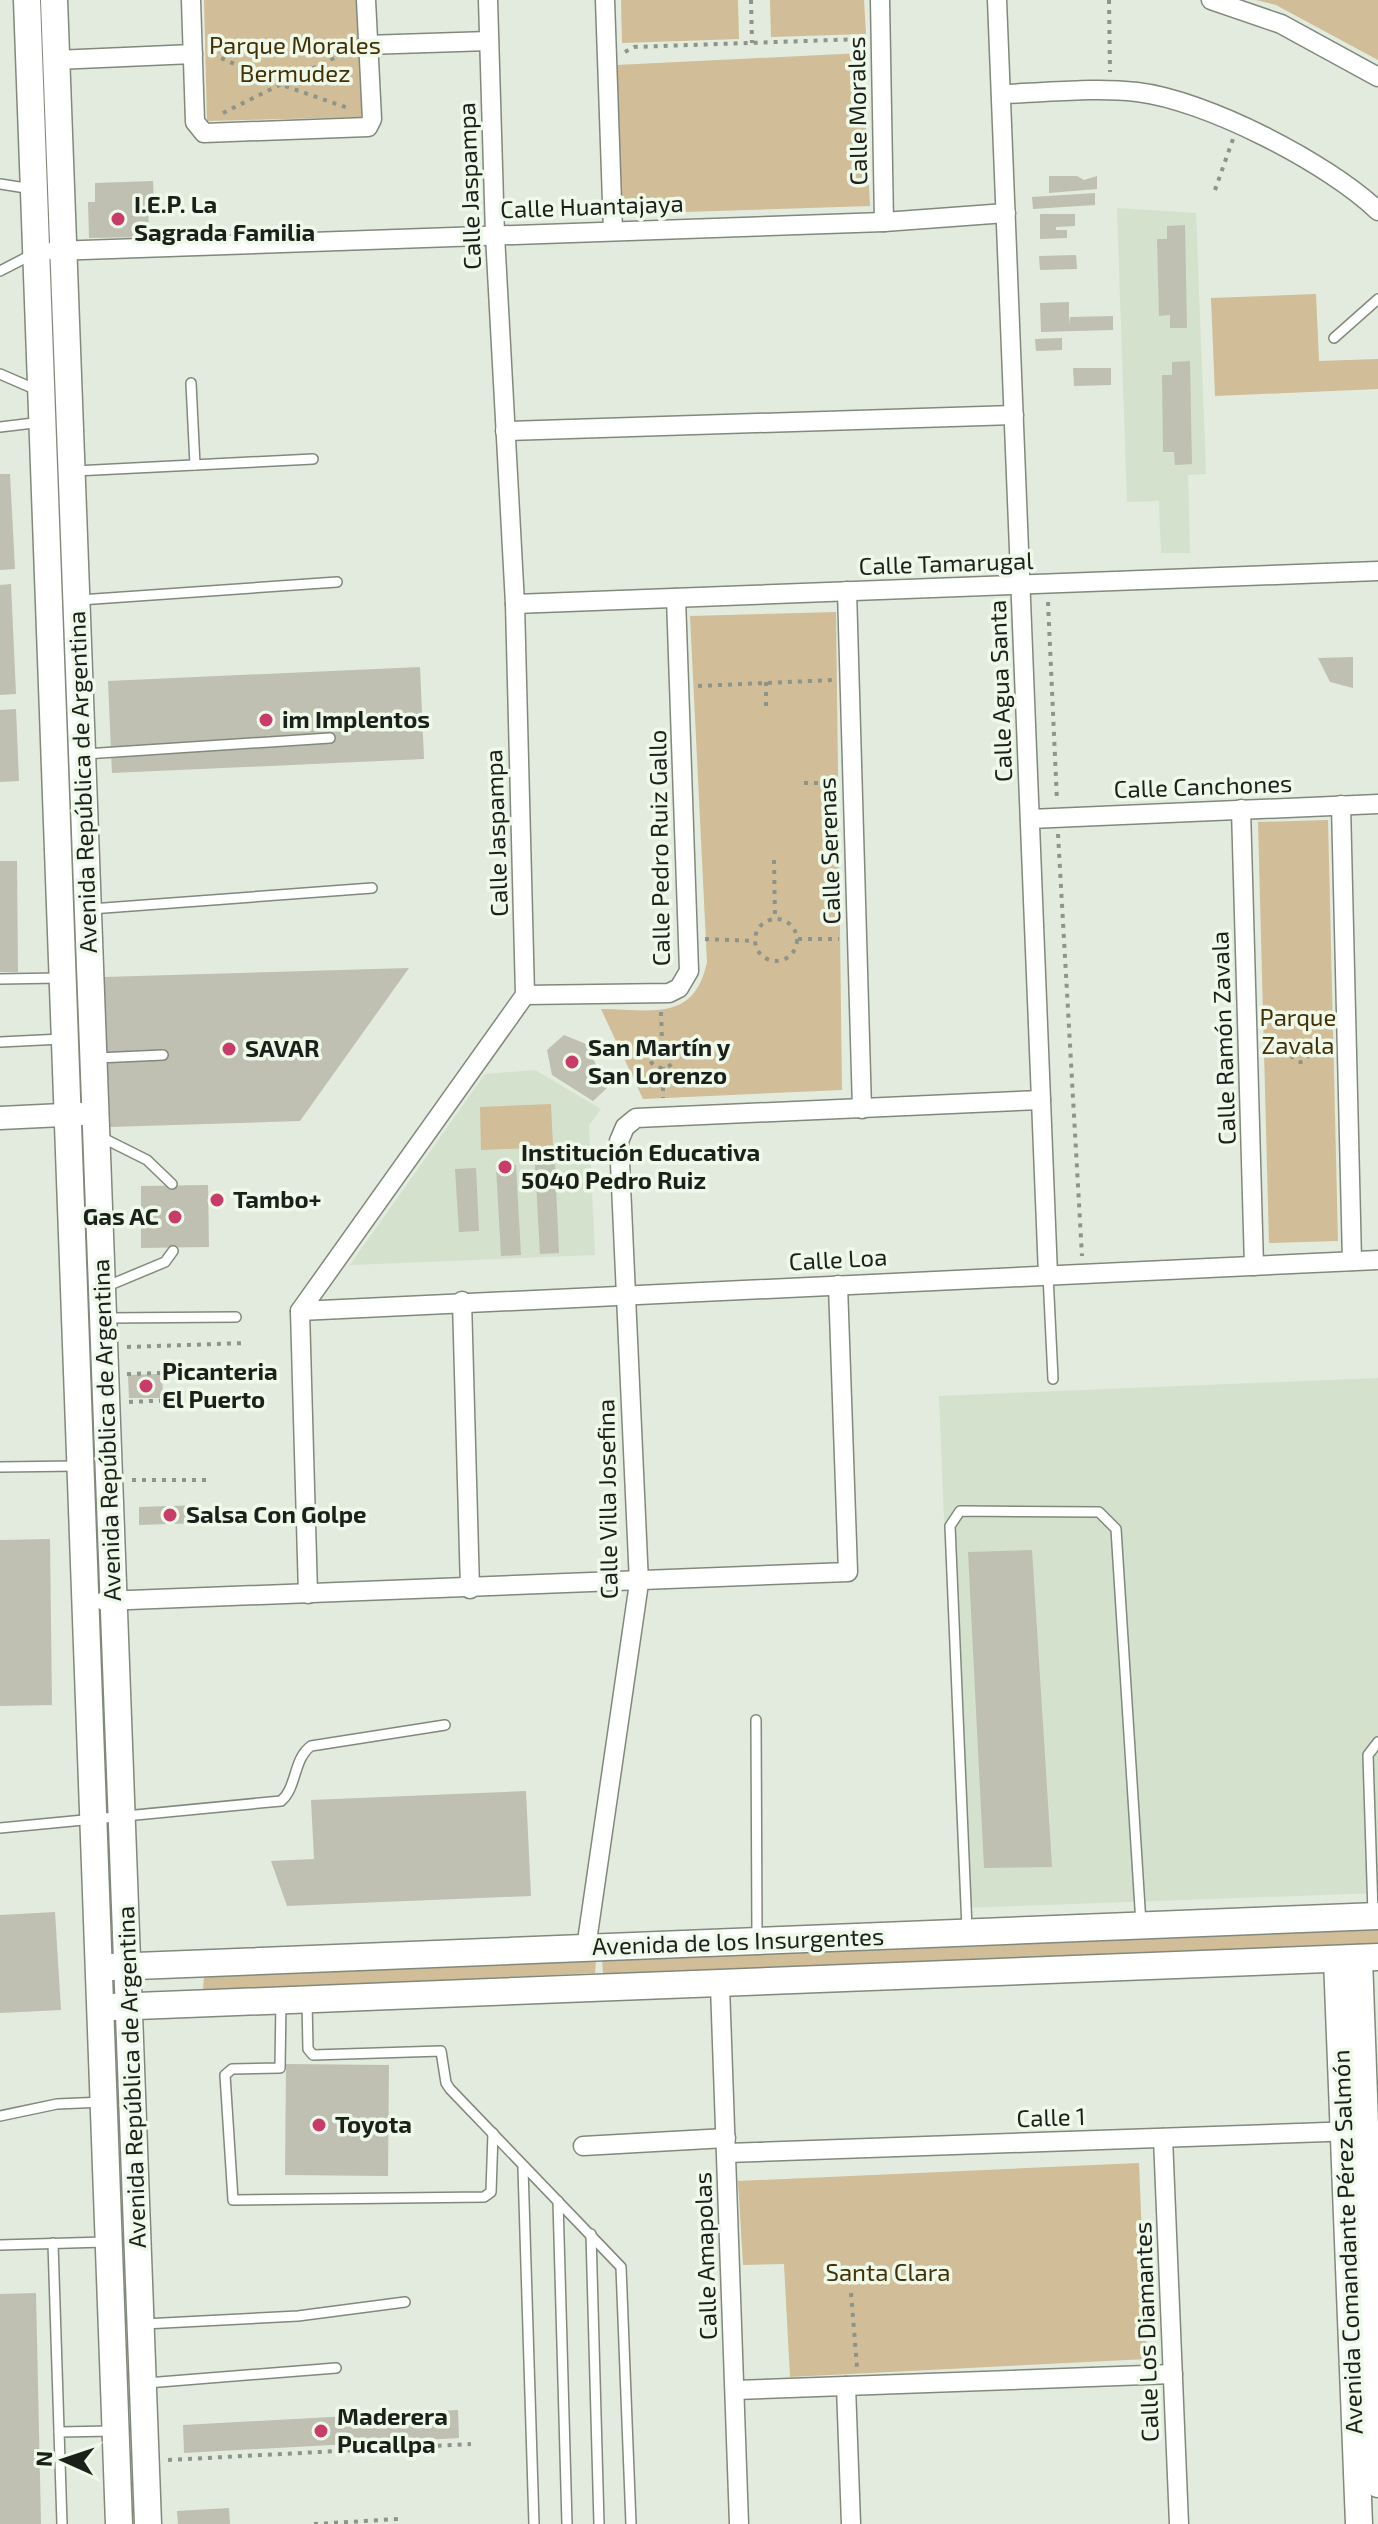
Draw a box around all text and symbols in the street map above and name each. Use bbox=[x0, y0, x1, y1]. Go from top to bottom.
park label: Parque Morales Bermudez bbox=[209, 30, 381, 87]
street label: Calle Morales bbox=[841, 36, 872, 186]
street label: Calle Jaspampa bbox=[451, 102, 486, 270]
street label: Calle Huantajaya bbox=[500, 188, 684, 223]
place label: I.E.P. La Sagrada Familia bbox=[134, 189, 315, 246]
marker: I.E.P. La Sagrada Familia bbox=[109, 210, 127, 228]
street label: Calle Tamarugal bbox=[858, 545, 1034, 580]
street label: Calle Agua Santa bbox=[982, 599, 1017, 783]
street label: Avenida República de Argentina bbox=[61, 610, 102, 954]
place label: im Implentos bbox=[282, 704, 430, 733]
marker: im Implentos bbox=[257, 711, 275, 729]
street label: Calle Pedro Ruiz Gallo bbox=[642, 730, 675, 967]
street label: Calle Jaspampa bbox=[478, 749, 513, 917]
street label: Calle Canchones bbox=[1113, 768, 1293, 803]
street label: Calle Serenas bbox=[811, 777, 846, 925]
street label: Calle Ramón Zavala bbox=[1204, 931, 1241, 1146]
park label: Parque Zavala bbox=[1260, 1002, 1336, 1059]
place label: San Martín y San Lorenzo bbox=[588, 1032, 731, 1089]
place label: SAVAR bbox=[245, 1033, 320, 1062]
marker: SAVAR bbox=[220, 1040, 238, 1058]
marker: San Martín y San Lorenzo bbox=[563, 1053, 581, 1071]
place label: Institución Educativa 5040 Pedro Ruiz bbox=[521, 1137, 760, 1194]
marker: Institución Educativa 5040 Pedro Ruiz bbox=[496, 1158, 514, 1176]
place label: Tambo+ bbox=[233, 1184, 321, 1213]
marker: Tambo+ bbox=[208, 1191, 226, 1209]
place label: Gas AC bbox=[83, 1201, 159, 1230]
marker: Gas AC bbox=[166, 1208, 184, 1226]
street label: Calle Loa bbox=[788, 1241, 888, 1276]
street label: Avenida República de Argentina bbox=[85, 1258, 126, 1602]
place label: Picanteria El Puerto bbox=[162, 1356, 278, 1413]
marker: Picanteria El Puerto bbox=[137, 1377, 155, 1395]
street label: Calle Villa Josefina bbox=[590, 1399, 623, 1599]
place label: Salsa Con Golpe bbox=[186, 1499, 367, 1528]
marker: Salsa Con Golpe bbox=[161, 1506, 179, 1524]
street label: Avenida República de Argentina bbox=[110, 1905, 151, 2249]
street label: Avenida de los Insurgentes bbox=[591, 1921, 885, 1960]
street label: Avenida Comandante Pérez Salmón bbox=[1325, 2049, 1368, 2435]
street label: Calle 1 bbox=[1016, 2101, 1086, 2132]
place label: Toyota bbox=[335, 2109, 412, 2138]
marker: Toyota bbox=[310, 2116, 328, 2134]
street label: Calle Amapolas bbox=[687, 2172, 722, 2340]
street label: Calle Los Diamantes bbox=[1127, 2221, 1164, 2443]
park label: Santa Clara bbox=[825, 2257, 951, 2286]
place label: Maderera Pucallpa bbox=[337, 2401, 448, 2458]
north arrow bbox=[24, 2420, 104, 2500]
marker: Maderera Pucallpa bbox=[312, 2422, 330, 2440]
text: N bbox=[30, 2450, 56, 2468]

